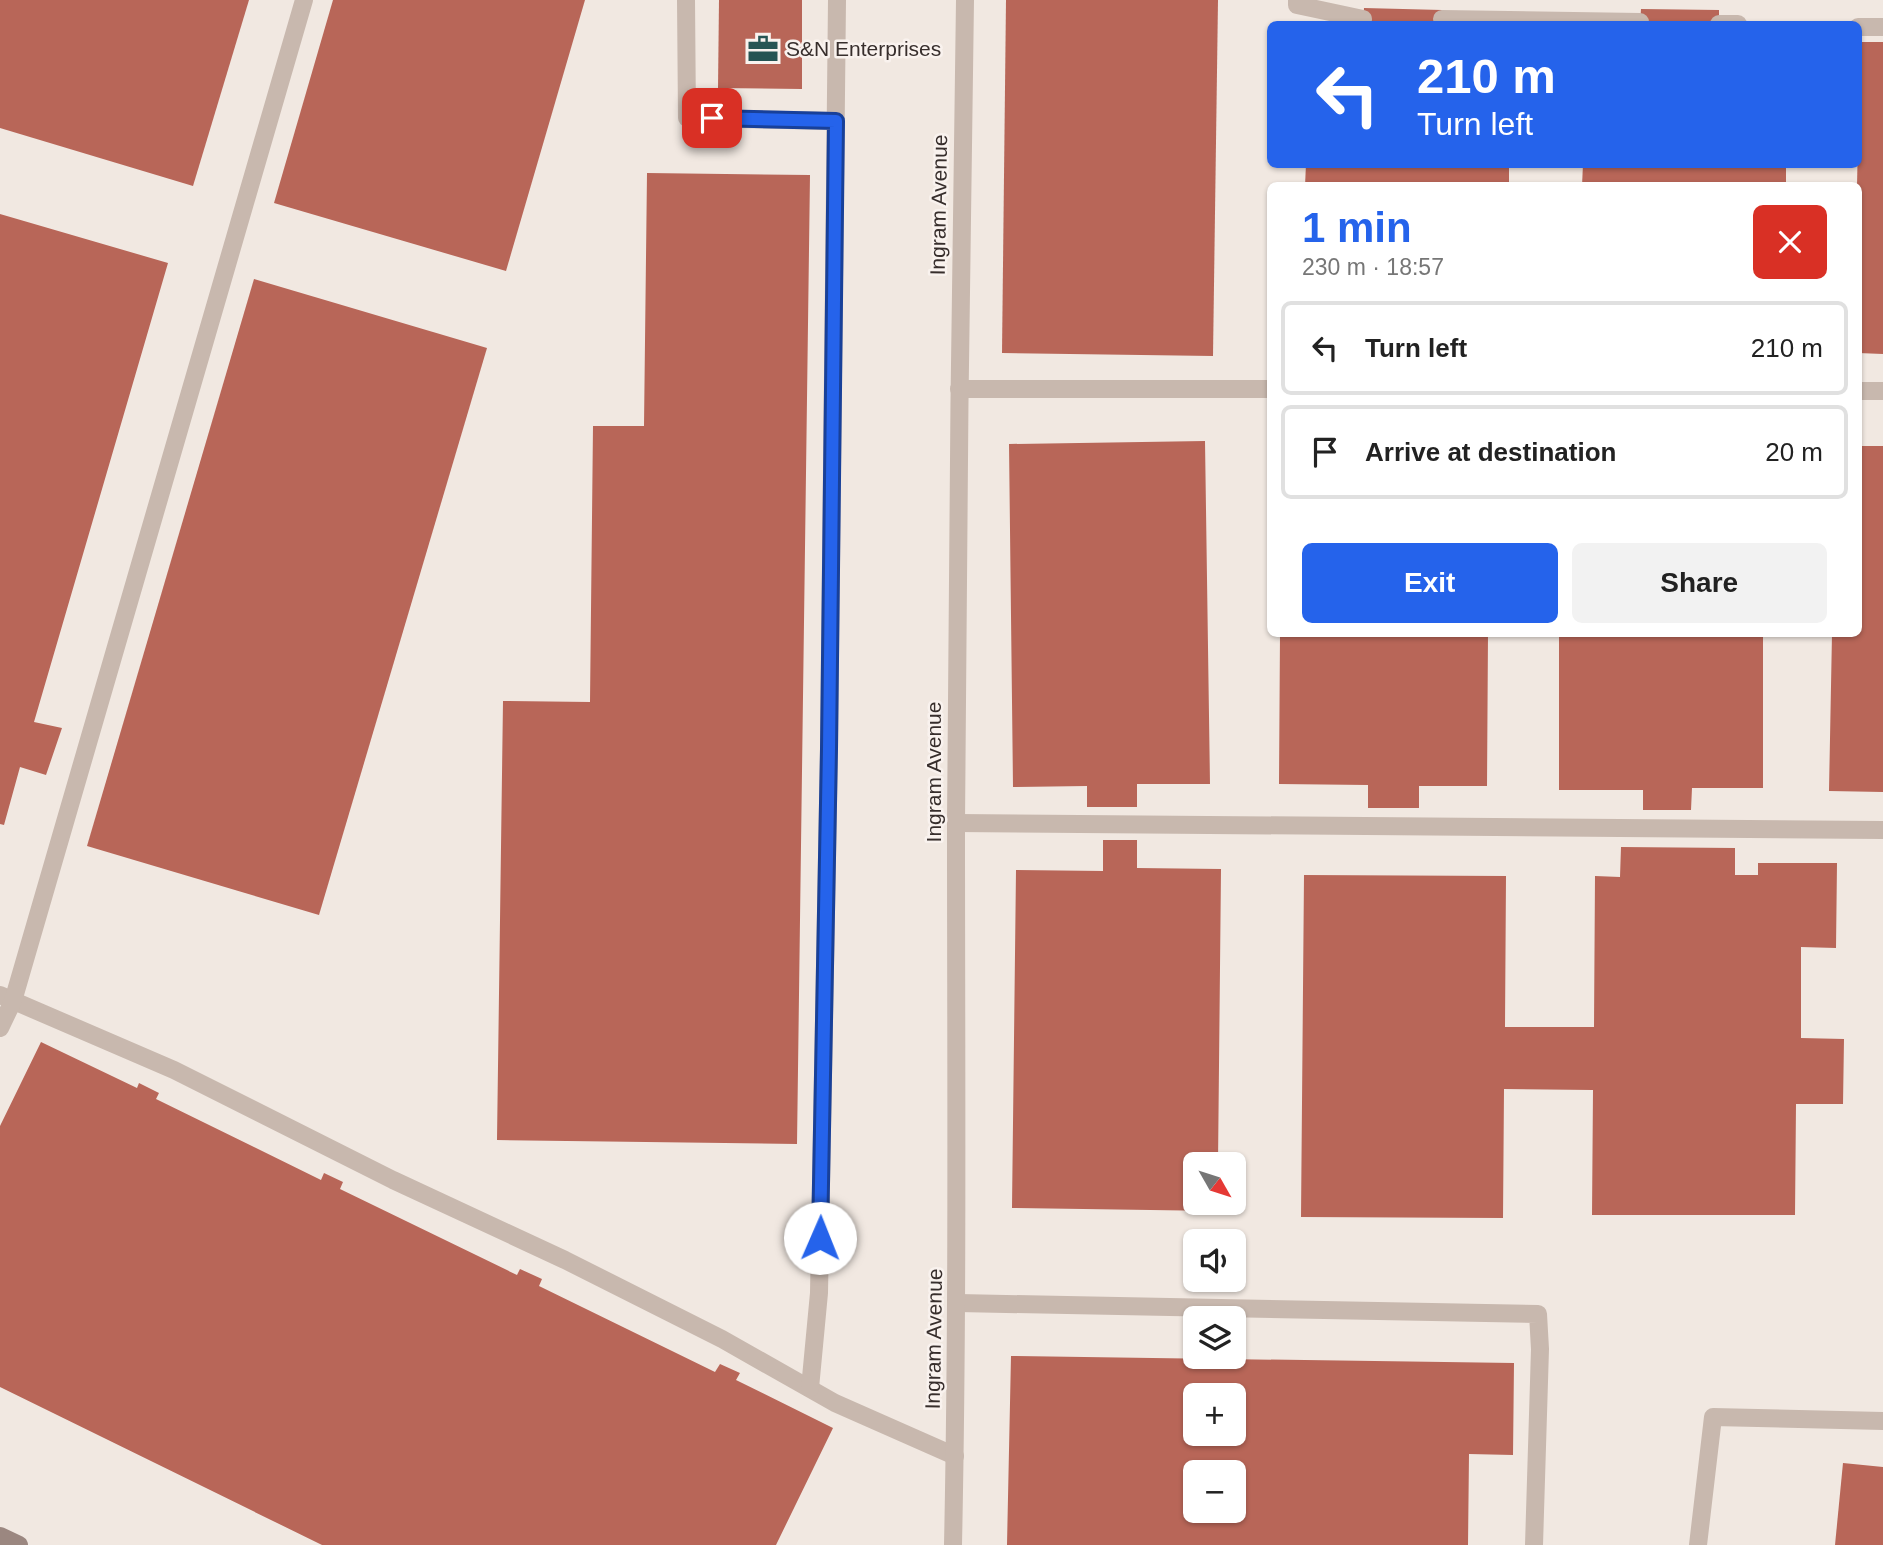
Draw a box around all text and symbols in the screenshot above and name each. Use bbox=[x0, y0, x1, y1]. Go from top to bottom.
office icon: S&N Enterprises bbox=[746, 32, 780, 66]
place label: S&N Enterprises bbox=[786, 37, 941, 60]
icon: left bbox=[1302, 49, 1393, 140]
text: 210 m bbox=[1417, 49, 1556, 103]
pin bbox=[682, 88, 742, 148]
icon: arrive bbox=[693, 99, 731, 137]
text: Turn left bbox=[1417, 106, 1533, 142]
street label: Ingram Avenue bbox=[926, 134, 951, 276]
text: 1 min bbox=[1302, 204, 1412, 251]
button: close bbox=[1753, 205, 1827, 279]
text: 230 m · 18:57 bbox=[1302, 254, 1444, 280]
icon: left bbox=[1306, 329, 1344, 367]
text: Turn left bbox=[1365, 333, 1467, 363]
text: 210 m bbox=[1751, 333, 1823, 363]
icon: arrive bbox=[1306, 433, 1344, 471]
text: Arrive at destination bbox=[1365, 437, 1616, 467]
text: 20 m bbox=[1765, 437, 1823, 467]
button: Exit bbox=[1302, 543, 1558, 623]
button: Share bbox=[1572, 543, 1827, 623]
street label: Ingram Avenue bbox=[922, 702, 945, 842]
north arrow bbox=[1183, 1152, 1246, 1214]
map controls bbox=[1183, 1152, 1246, 1523]
position arrow bbox=[783, 1201, 857, 1275]
button: sound bbox=[1183, 1229, 1246, 1292]
street label: Ingram Avenue bbox=[921, 1268, 946, 1410]
button: layers bbox=[1183, 1306, 1246, 1369]
button: + bbox=[1183, 1383, 1246, 1446]
button: − bbox=[1183, 1460, 1246, 1523]

